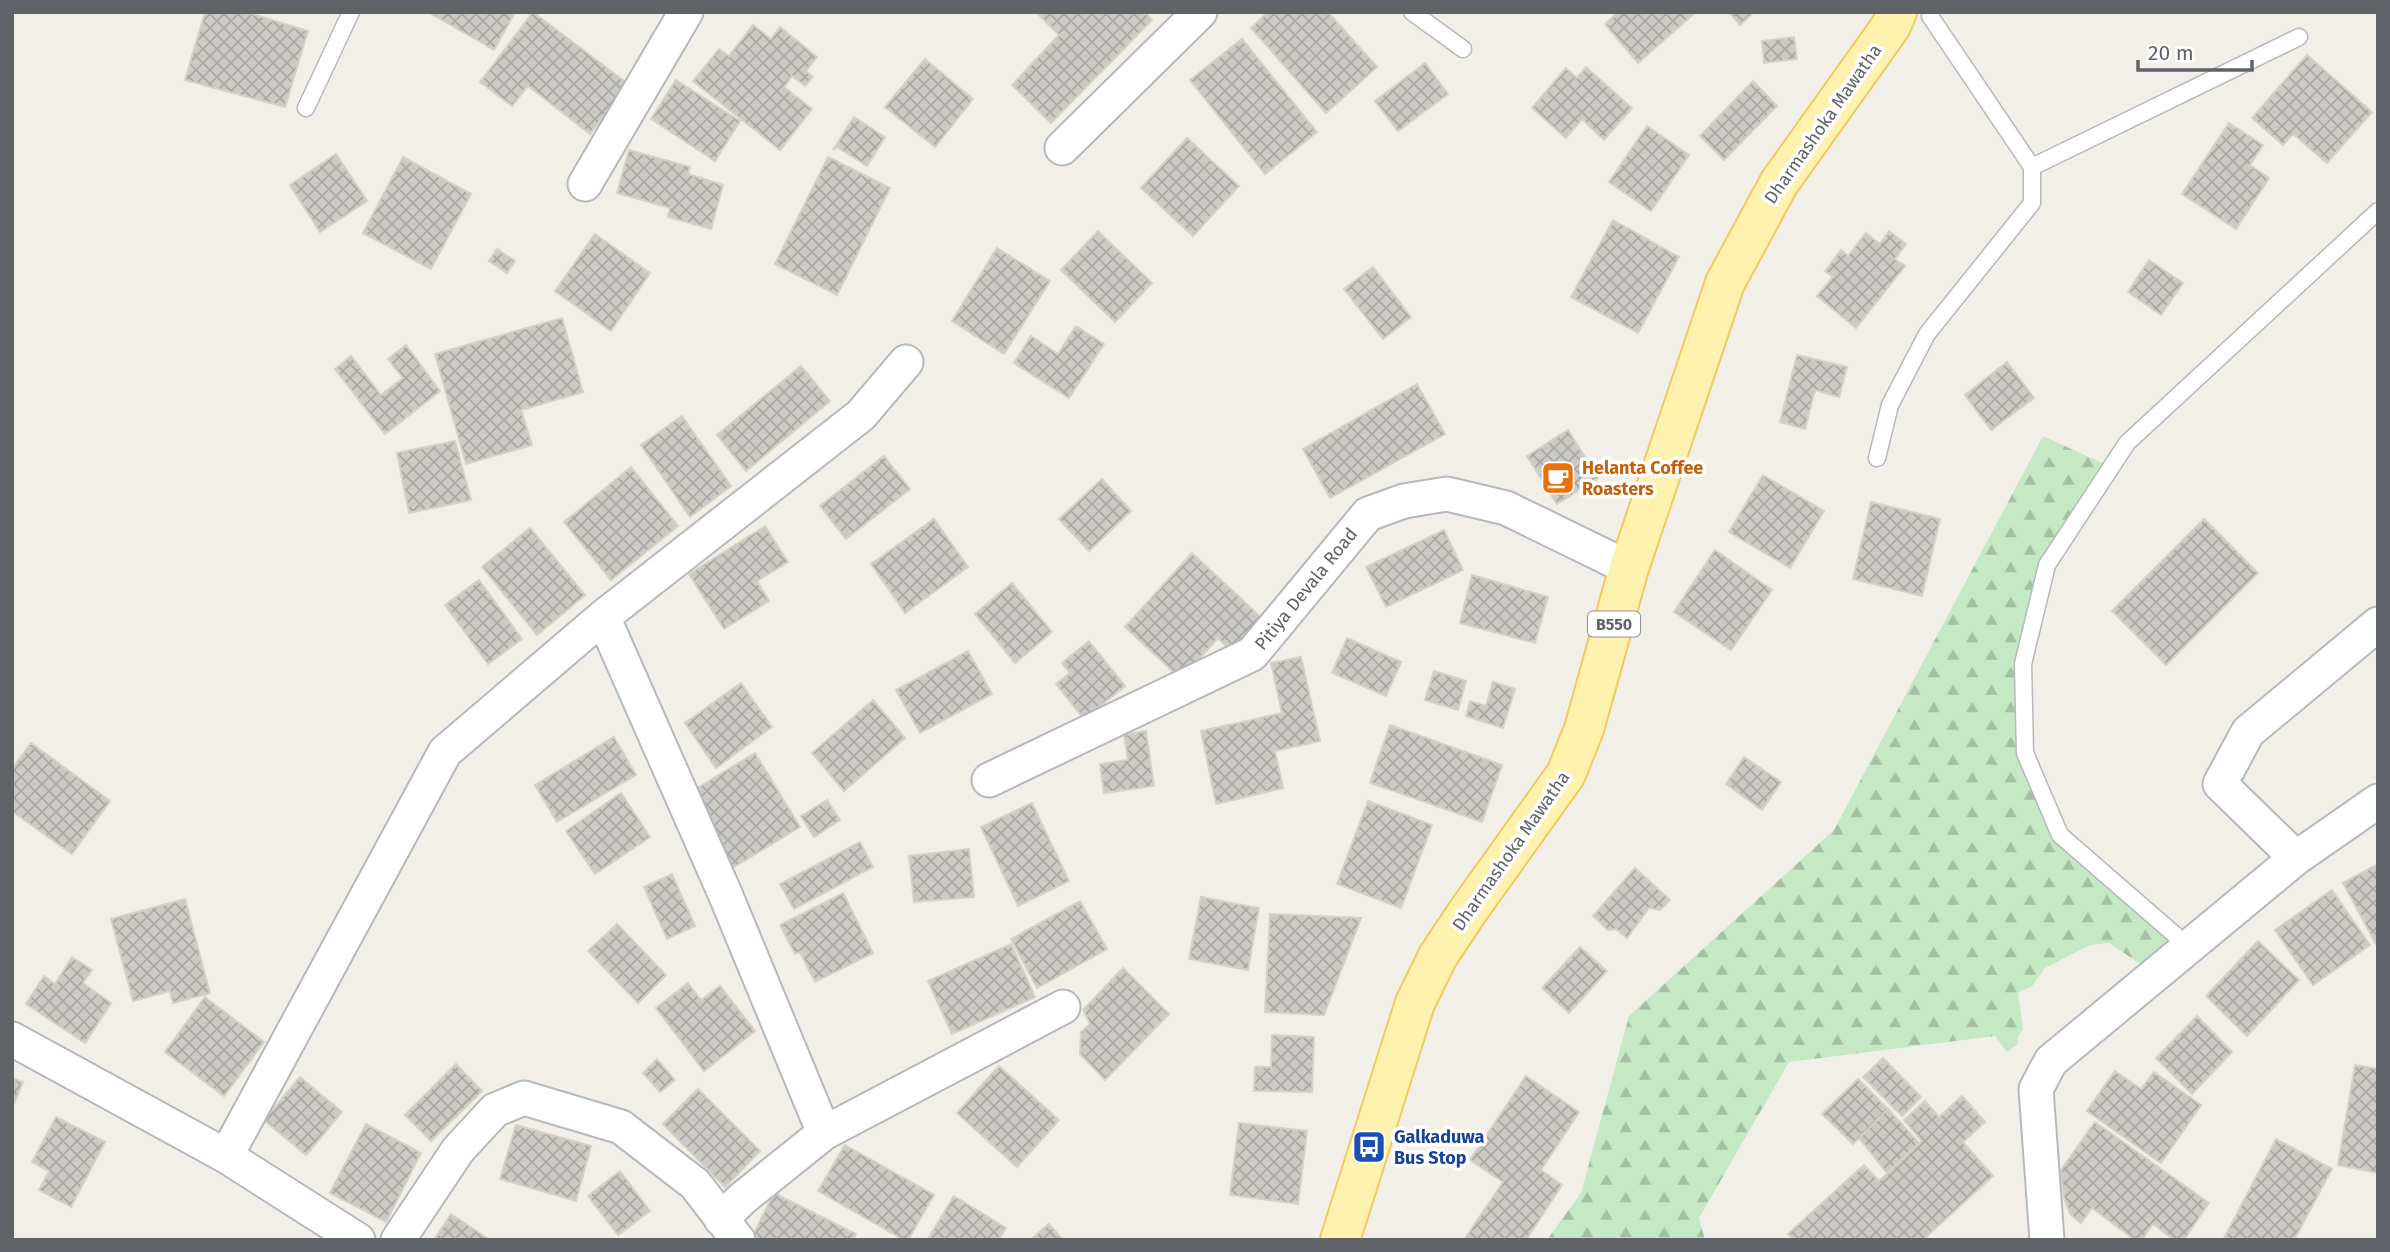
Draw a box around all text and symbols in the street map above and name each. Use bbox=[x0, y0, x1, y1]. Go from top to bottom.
scale bar bbox=[2138, 28, 2252, 72]
street label: Dharmashoka Mawatha bbox=[1760, 40, 1886, 208]
text: 20 m bbox=[2148, 40, 2194, 66]
place label: Helanta Coffee Roasters bbox=[1582, 457, 1703, 500]
cafe icon: Helanta Coffee Roasters bbox=[1539, 459, 1577, 497]
street label: Pitiya Devala Road bbox=[1250, 523, 1362, 655]
road number: B550 bbox=[1588, 611, 1640, 636]
street label: Dharmashoka Mawatha bbox=[1448, 767, 1574, 935]
place label: Galkaduwa Bus Stop bbox=[1394, 1126, 1484, 1169]
bus stop icon: Galkaduwa Bus Stop bbox=[1350, 1128, 1388, 1166]

